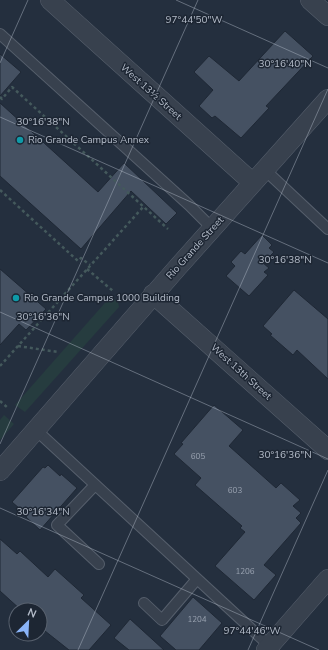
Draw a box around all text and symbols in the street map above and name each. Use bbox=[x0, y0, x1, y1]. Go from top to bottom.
text: 97°44'50"W bbox=[166, 13, 222, 27]
text: 30°16'40"N bbox=[258, 57, 312, 71]
street label: West 13½ Street bbox=[117, 61, 185, 124]
text: 30°16'38"N bbox=[16, 115, 70, 129]
place label: Rio Grande Campus Annex bbox=[28, 133, 150, 147]
marker: Rio Grande Campus Annex bbox=[15, 135, 25, 145]
street label: Rio Grande Street bbox=[163, 213, 227, 282]
text: 30°16'38"N bbox=[258, 253, 312, 267]
place label: Rio Grande Campus 1000 Building bbox=[24, 291, 180, 305]
marker: Rio Grande Campus 1000 Building bbox=[11, 293, 21, 303]
text: 30°16'36"N bbox=[16, 310, 70, 324]
street label: West 13th Street bbox=[207, 341, 275, 403]
text: 30°16'36"N bbox=[258, 448, 312, 462]
house number: 605 bbox=[191, 451, 205, 462]
house number: 603 bbox=[228, 485, 242, 496]
text: 30°16'34"N bbox=[16, 505, 70, 519]
house number: 1206 bbox=[235, 566, 255, 577]
north arrow bbox=[8, 602, 48, 642]
text: N bbox=[25, 605, 39, 622]
house number: 1204 bbox=[187, 614, 207, 625]
text: 97°44'46"W bbox=[224, 624, 280, 638]

